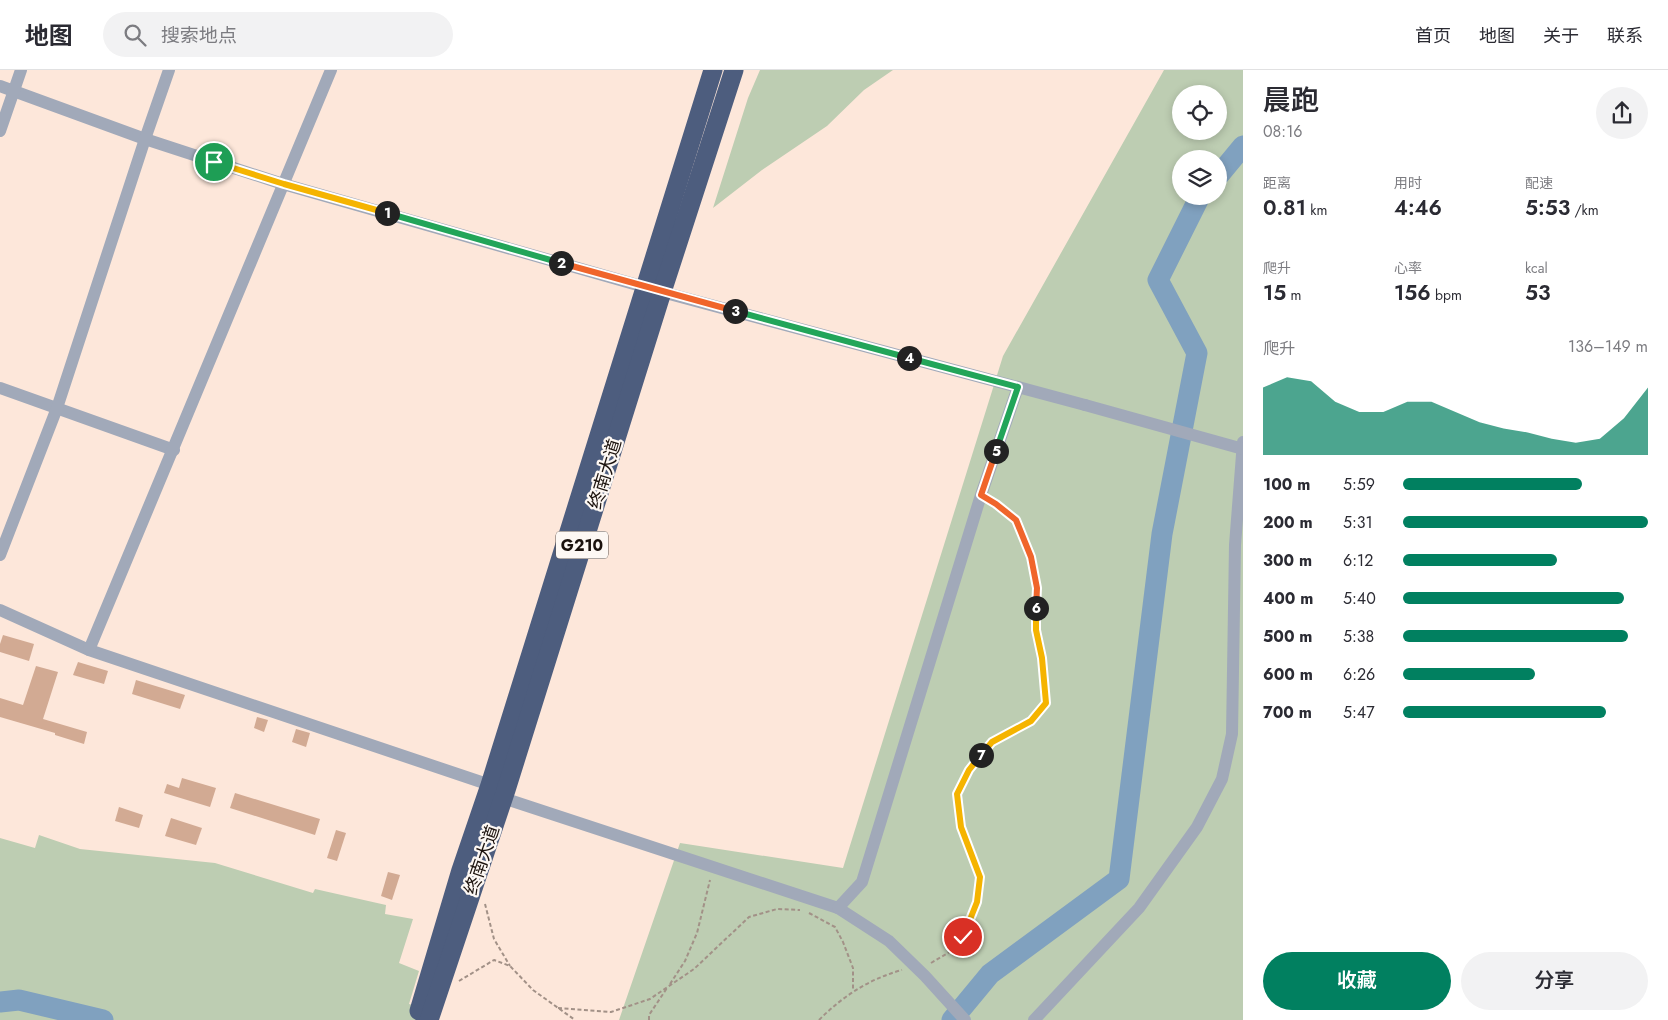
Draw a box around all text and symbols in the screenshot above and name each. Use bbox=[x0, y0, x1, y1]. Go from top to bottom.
search box bbox=[103, 12, 453, 57]
text: 地图 bbox=[25, 18, 73, 53]
icon: search bbox=[121, 21, 149, 49]
text: 搜索地点 bbox=[161, 22, 237, 49]
text: 首页 bbox=[1415, 23, 1451, 49]
text: 地图 bbox=[1479, 23, 1515, 49]
text: 关于 bbox=[1543, 23, 1579, 49]
text: 联系 bbox=[1607, 23, 1643, 49]
text: 晨跑 bbox=[1263, 80, 1319, 121]
map controls bbox=[1172, 85, 1227, 205]
button: locate bbox=[1172, 85, 1227, 140]
button: share bbox=[1596, 87, 1648, 139]
text: 08:16 bbox=[1263, 120, 1303, 143]
pin bbox=[193, 141, 235, 183]
icon: arrive bbox=[200, 148, 228, 176]
button: layers bbox=[1172, 150, 1227, 205]
text: 距离 bbox=[1263, 173, 1291, 193]
text: 用时 bbox=[1394, 173, 1422, 193]
text: 配速 bbox=[1525, 173, 1553, 193]
text: 0.81 bbox=[1263, 193, 1306, 223]
text: 4:46 bbox=[1394, 193, 1442, 223]
text: 5:53 bbox=[1525, 193, 1570, 223]
pin: 1 bbox=[374, 200, 400, 226]
text: km bbox=[1306, 200, 1327, 220]
text: /km bbox=[1570, 200, 1599, 220]
text: 1 bbox=[384, 203, 391, 223]
pin: 2 bbox=[548, 250, 574, 276]
text: 2 bbox=[557, 253, 566, 273]
text: 爬升 bbox=[1263, 258, 1291, 278]
text: 心率 bbox=[1394, 258, 1422, 278]
text: kcal bbox=[1525, 258, 1548, 278]
text: 15 bbox=[1263, 278, 1286, 308]
text: 156 bbox=[1394, 278, 1431, 308]
text: 53 bbox=[1525, 278, 1551, 308]
text: m bbox=[1286, 285, 1301, 305]
text: bpm bbox=[1431, 285, 1462, 305]
pin: 3 bbox=[722, 298, 748, 324]
text: 3 bbox=[731, 301, 740, 321]
text: 136–149 m bbox=[1568, 335, 1648, 358]
text: 爬升 bbox=[1263, 337, 1295, 360]
pin: 4 bbox=[896, 346, 922, 370]
text: 4 bbox=[905, 348, 914, 368]
street label: 终南大道 bbox=[582, 436, 628, 512]
pin: 5 bbox=[984, 438, 1008, 464]
text: 5 bbox=[992, 441, 1001, 461]
text: 100 m bbox=[1263, 473, 1310, 496]
text: 5:59 bbox=[1343, 473, 1375, 496]
text: 200 m bbox=[1263, 511, 1313, 534]
text: 5:31 bbox=[1343, 511, 1373, 534]
road number: G210 bbox=[556, 532, 608, 558]
text: 300 m bbox=[1263, 549, 1312, 572]
text: 6:12 bbox=[1343, 549, 1373, 572]
text: 400 m bbox=[1263, 587, 1313, 610]
text: 5:40 bbox=[1343, 587, 1376, 610]
pin: 6 bbox=[1024, 596, 1048, 620]
text: 6 bbox=[1032, 598, 1041, 618]
text: 500 m bbox=[1263, 625, 1312, 648]
text: 5:38 bbox=[1343, 625, 1374, 648]
text: 600 m bbox=[1263, 663, 1313, 686]
text: 6:26 bbox=[1343, 663, 1375, 686]
text: 700 m bbox=[1263, 701, 1312, 724]
text: 5:47 bbox=[1343, 701, 1375, 724]
pin: 7 bbox=[968, 742, 994, 768]
text: 7 bbox=[977, 745, 986, 765]
street label: 终南大道 bbox=[458, 822, 506, 898]
pin bbox=[942, 916, 984, 958]
icon: check bbox=[949, 923, 977, 951]
button: 收藏 bbox=[1263, 952, 1451, 1010]
button: 分享 bbox=[1461, 952, 1648, 1010]

